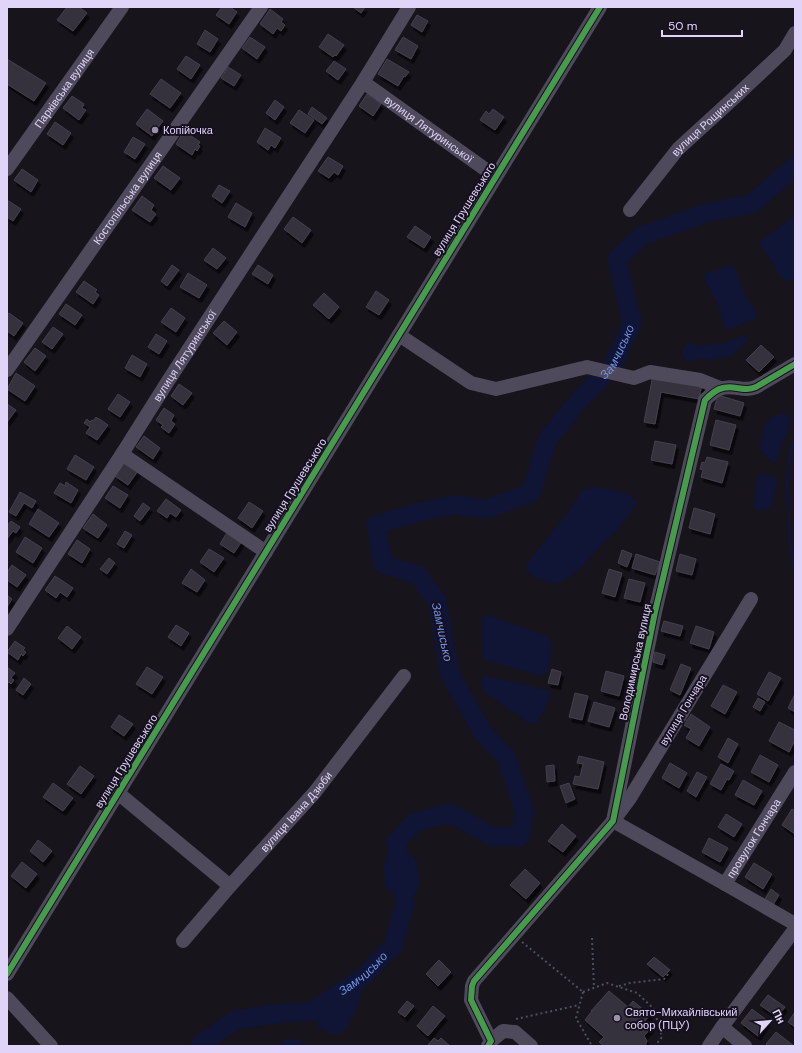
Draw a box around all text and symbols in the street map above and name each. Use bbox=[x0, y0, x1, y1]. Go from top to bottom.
scale bar bbox=[662, 12, 742, 38]
text: 50 m bbox=[668, 18, 697, 34]
street label: Парківська вулиця bbox=[31, 46, 97, 131]
street label: вулиця Рощинських bbox=[668, 80, 752, 159]
street label: вулиця Лятуринської bbox=[382, 93, 476, 166]
place label: Копійочка bbox=[163, 123, 214, 137]
marker: Копійочка bbox=[150, 125, 160, 135]
street label: Костопільська вулиця bbox=[90, 149, 165, 247]
street label: вулиця Грушевського bbox=[429, 159, 499, 259]
street label: вулиця Лятуринської bbox=[150, 307, 219, 404]
water label: Замчисько bbox=[596, 322, 638, 383]
street label: вулиця Грушевського bbox=[260, 435, 330, 535]
water label: Замчисько bbox=[428, 601, 456, 663]
street label: Володимирська вулиця bbox=[616, 602, 654, 722]
street label: вулиця Гончара bbox=[656, 671, 710, 748]
street label: вулиця Грушевського bbox=[91, 711, 161, 811]
street label: вулиця Івана Дзюби bbox=[257, 769, 335, 855]
street label: провулок Гончара bbox=[724, 795, 784, 881]
water label: Замчисько bbox=[335, 948, 391, 999]
north arrow bbox=[750, 1001, 790, 1041]
place label: Свято-Михайлівський собор (ПЦУ) bbox=[625, 1005, 737, 1032]
text: Пн bbox=[769, 1007, 788, 1026]
marker: Свято-Михайлівський собор (ПЦУ) bbox=[612, 1013, 622, 1023]

